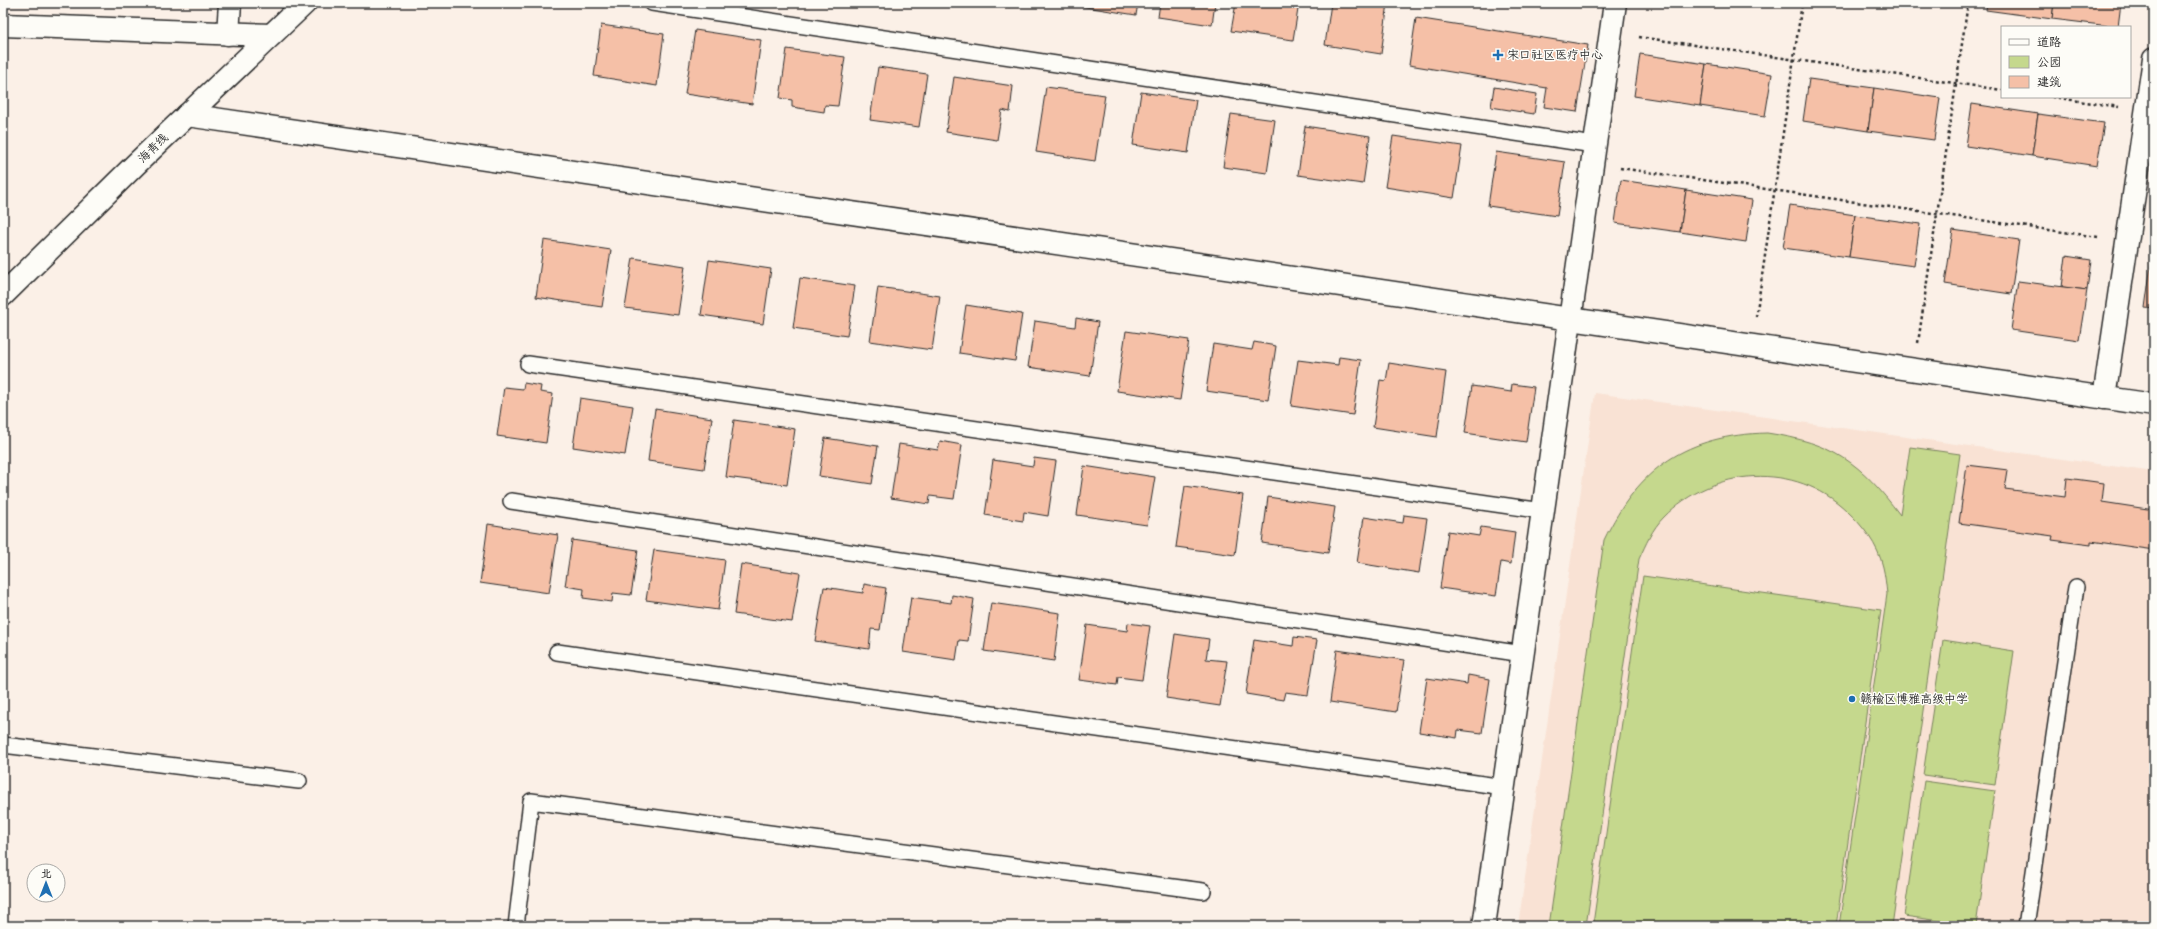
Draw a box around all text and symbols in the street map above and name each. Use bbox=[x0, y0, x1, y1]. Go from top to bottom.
legend bbox=[2001, 26, 2131, 98]
text: 道路 bbox=[2037, 34, 2061, 50]
place label: 宋口社区医疗中心 bbox=[1507, 47, 1603, 63]
marker: 宋口社区医疗中心 bbox=[1492, 49, 1504, 61]
text: 公园 bbox=[2037, 54, 2061, 70]
text: 建筑 bbox=[2037, 74, 2061, 90]
street label: 海青线 bbox=[134, 130, 172, 166]
place label: 赣榆区博雅高级中学 bbox=[1860, 691, 1968, 707]
marker: 赣榆区博雅高级中学 bbox=[1847, 694, 1857, 704]
north arrow bbox=[26, 863, 66, 903]
text: 北 bbox=[41, 866, 52, 881]

